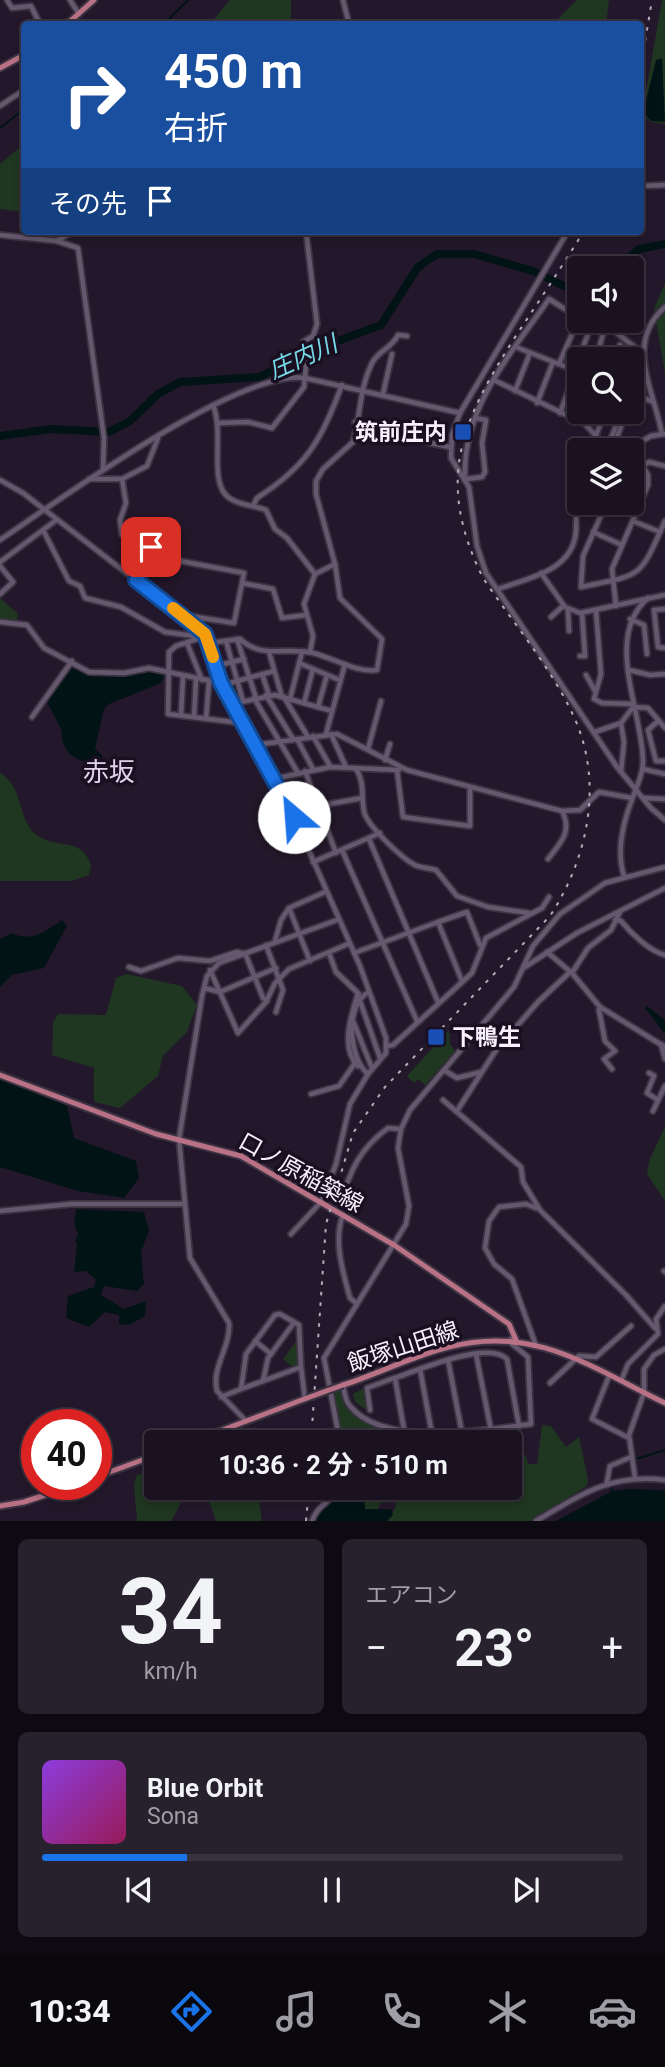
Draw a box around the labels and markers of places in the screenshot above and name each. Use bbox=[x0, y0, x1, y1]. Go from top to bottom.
place label: 筑前庄内 bbox=[355, 419, 447, 446]
marker: 筑前庄内 bbox=[453, 422, 473, 442]
pin bbox=[121, 517, 181, 577]
place label: 下鴨生 bbox=[452, 1024, 521, 1051]
marker: 下鴨生 bbox=[426, 1027, 446, 1047]

